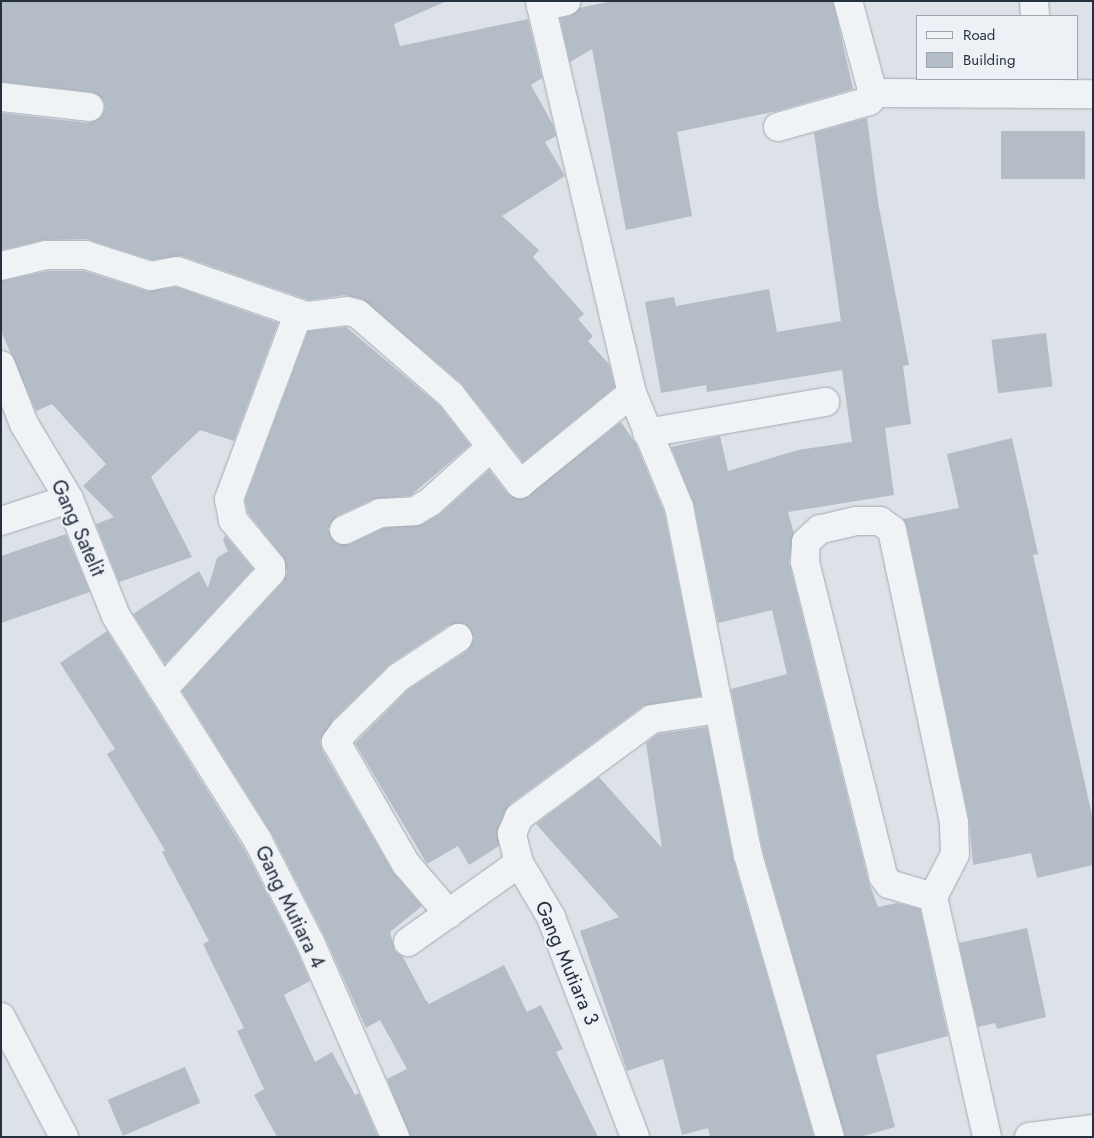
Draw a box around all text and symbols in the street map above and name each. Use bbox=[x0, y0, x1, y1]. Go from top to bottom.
legend bbox=[916, 15, 1079, 80]
text: Road bbox=[963, 24, 995, 46]
text: Building bbox=[963, 49, 1015, 71]
street label: Gang Satelit bbox=[46, 476, 110, 580]
street label: Gang Mutiara 4 bbox=[250, 842, 330, 972]
street label: Gang Mutiara 3 bbox=[530, 897, 604, 1029]

